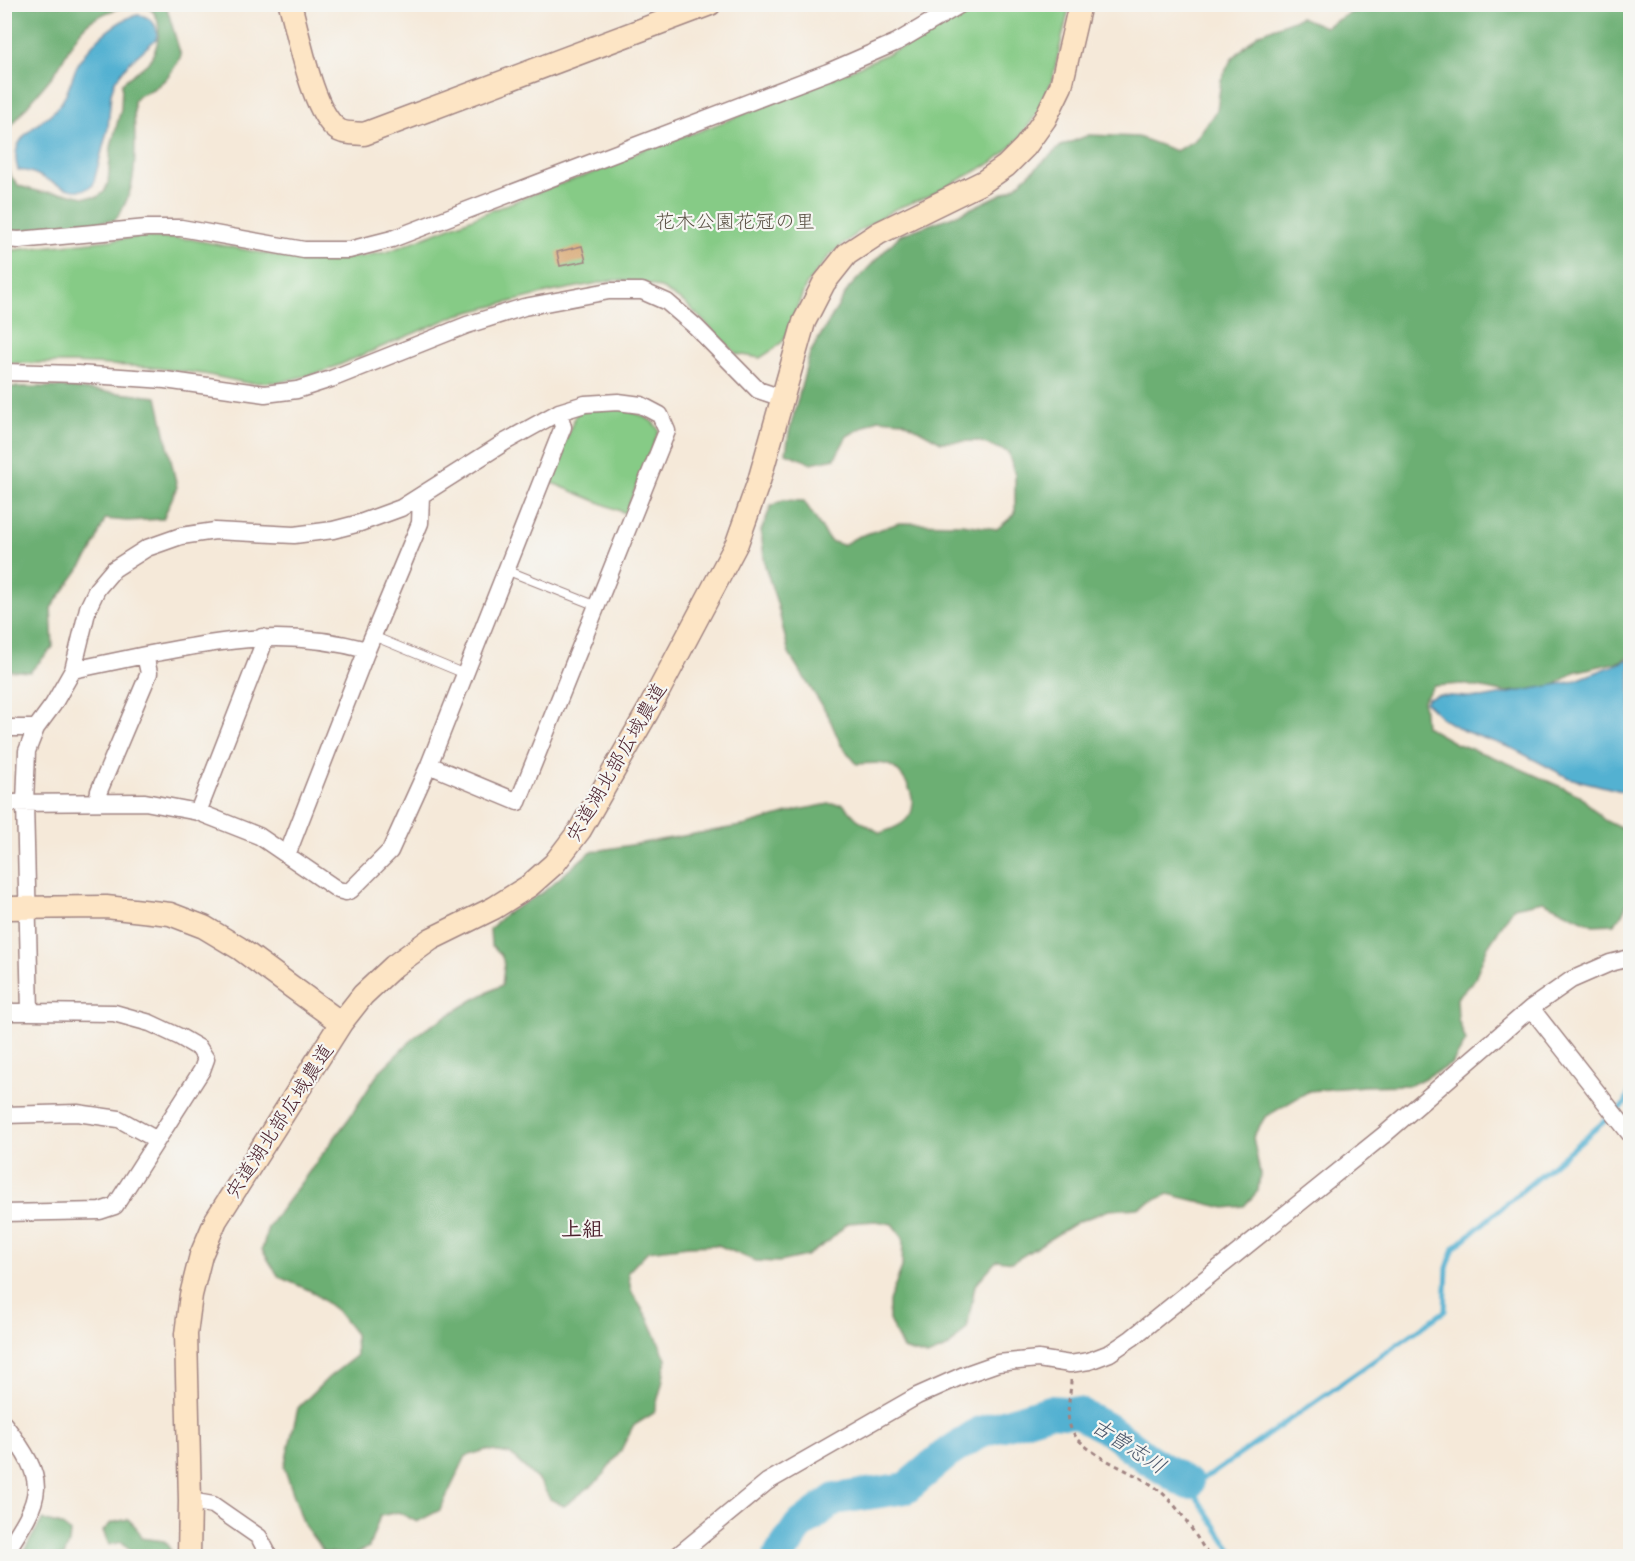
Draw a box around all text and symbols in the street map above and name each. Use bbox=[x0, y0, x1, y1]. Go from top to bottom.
park label: 花木公園花冠の里 bbox=[655, 207, 815, 234]
street label: 宍道湖北部広域農道 bbox=[559, 677, 672, 846]
street label: 宍道湖北部広域農道 bbox=[218, 1038, 339, 1204]
district label: 上組 bbox=[561, 1214, 603, 1243]
water label: 古曽志川 bbox=[1086, 1411, 1172, 1481]

